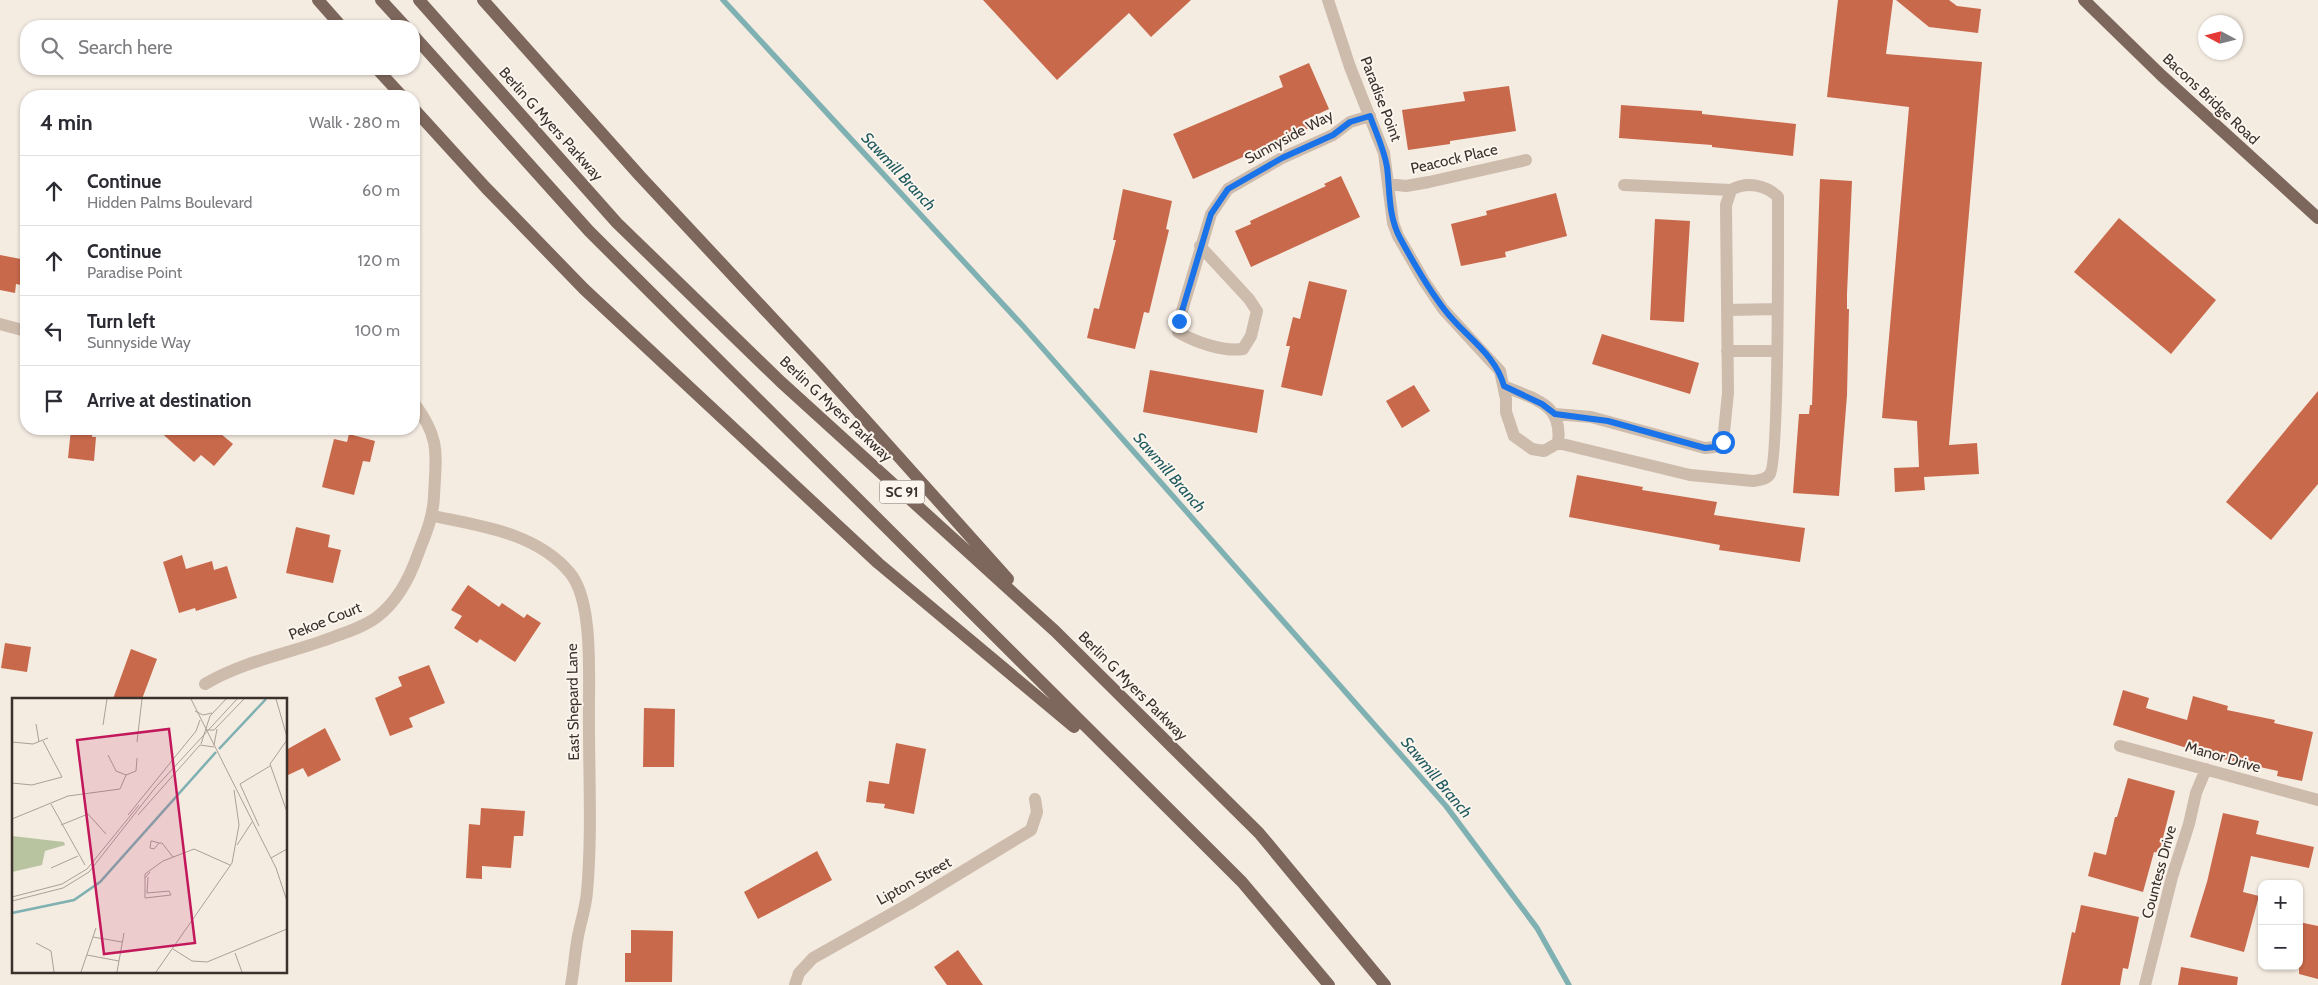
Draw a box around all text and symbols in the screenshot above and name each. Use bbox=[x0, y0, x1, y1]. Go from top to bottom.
north arrow bbox=[2198, 15, 2243, 60]
search box bbox=[20, 20, 420, 75]
icon: search bbox=[38, 34, 66, 62]
text: Search here bbox=[78, 36, 172, 59]
street label: Bacons Bridge Road bbox=[2159, 50, 2263, 148]
street label: Paradise Point bbox=[1357, 54, 1405, 144]
street label: Berlin G Myers Parkway bbox=[495, 63, 607, 185]
street label: Sunnyside Way bbox=[1242, 106, 1337, 168]
text: 4 min bbox=[40, 110, 93, 135]
text: Walk · 280 m bbox=[309, 113, 400, 132]
water label: Sawmill Branch bbox=[858, 128, 940, 214]
street label: Peacock Place bbox=[1409, 140, 1500, 178]
text: Continue bbox=[87, 170, 161, 193]
icon: ahead bbox=[40, 177, 68, 205]
text: 60 m bbox=[362, 181, 400, 200]
text: Hidden Palms Boulevard bbox=[87, 193, 252, 212]
text: Continue bbox=[87, 240, 161, 263]
icon: ahead bbox=[40, 247, 68, 275]
text: 120 m bbox=[358, 251, 400, 270]
text: Paradise Point bbox=[87, 263, 182, 282]
text: Turn left bbox=[87, 310, 155, 333]
route end bbox=[1168, 310, 1191, 333]
icon: left bbox=[40, 317, 68, 345]
text: 100 m bbox=[355, 321, 400, 340]
text: Sunnyside Way bbox=[87, 333, 191, 352]
street label: Berlin G Myers Parkway bbox=[776, 352, 896, 466]
icon: arrive bbox=[40, 387, 68, 415]
text: Arrive at destination bbox=[87, 389, 251, 412]
water label: Sawmill Branch bbox=[1130, 428, 1210, 516]
route start bbox=[1712, 431, 1735, 454]
road number: SC 91 bbox=[880, 481, 924, 504]
street label: Pekoe Court bbox=[286, 598, 364, 644]
street label: Berlin G Myers Parkway bbox=[1075, 628, 1192, 745]
street label: East Shepard Lane bbox=[563, 643, 583, 761]
inset map bbox=[12, 698, 288, 972]
water label: Sawmill Branch bbox=[1397, 733, 1476, 822]
street label: Manor Drive bbox=[2183, 738, 2263, 776]
street label: Countess Drive bbox=[2138, 823, 2180, 920]
street label: Lipton Street bbox=[874, 853, 954, 909]
map controls bbox=[2258, 880, 2303, 970]
button: + bbox=[2258, 880, 2303, 925]
button: − bbox=[2258, 925, 2303, 970]

